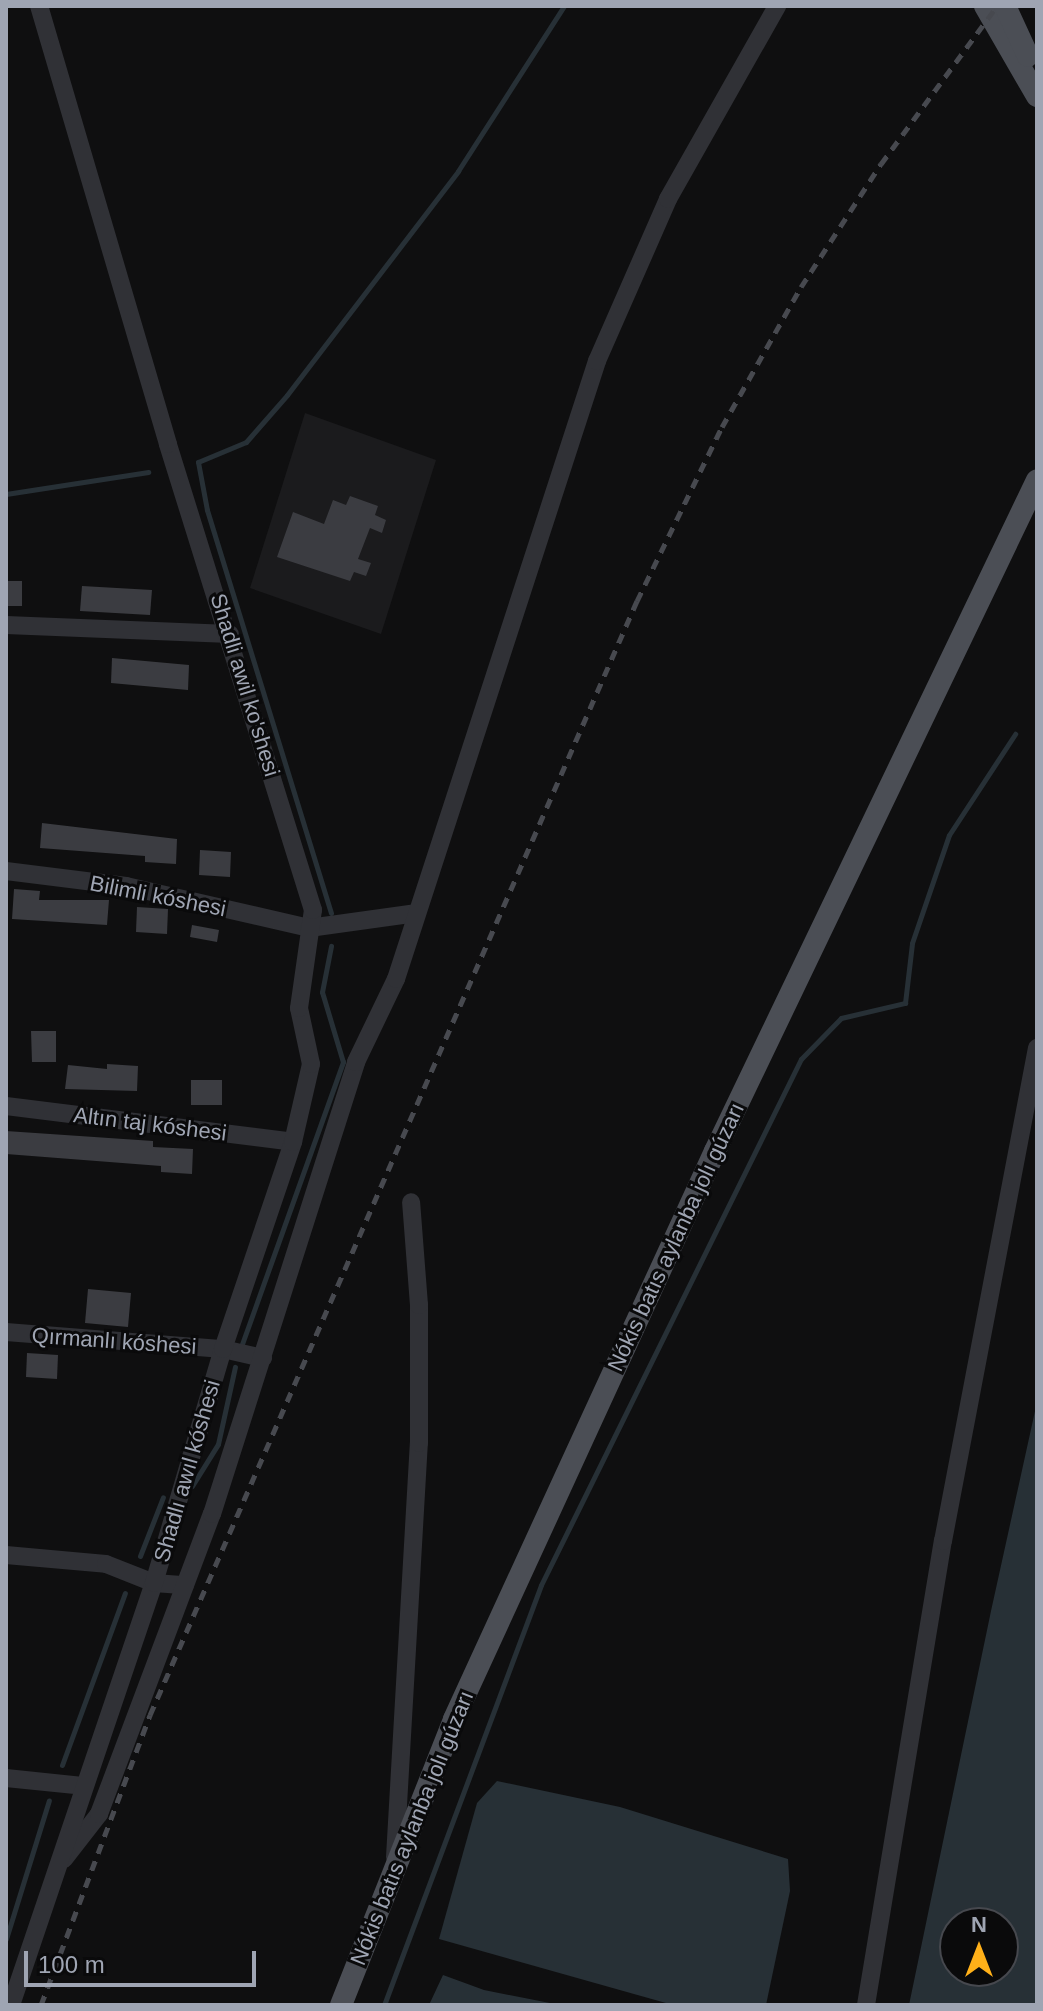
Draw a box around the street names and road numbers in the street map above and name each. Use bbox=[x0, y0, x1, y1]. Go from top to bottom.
street label: Shadli awil ko'shesi bbox=[205, 590, 285, 780]
street label: Bilimli kóshesi bbox=[88, 870, 228, 922]
street label: Nókis batıs aylanba jolı gúzarı bbox=[602, 1098, 750, 1376]
street label: Altın taj kóshesi bbox=[72, 1102, 228, 1146]
street label: Qırmanlı kóshesi bbox=[31, 1322, 197, 1360]
street label: Shadlı awıl kóshesi bbox=[148, 1377, 226, 1565]
street label: Nókis batıs aylanba jolı gúzarı bbox=[345, 1687, 479, 1969]

